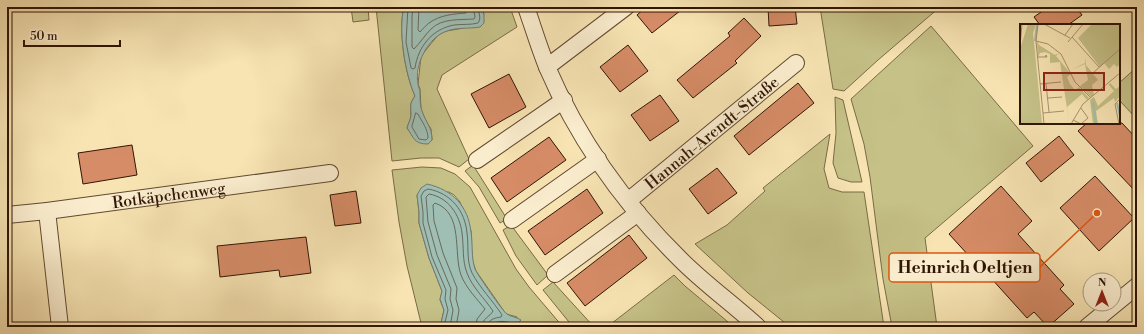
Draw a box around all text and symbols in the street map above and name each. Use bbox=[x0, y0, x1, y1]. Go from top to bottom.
scale bar bbox=[24, 22, 120, 48]
inset map bbox=[1020, 24, 1120, 124]
text: 50 m bbox=[30, 29, 58, 44]
street label: Hannah-Arendt-Straße bbox=[641, 72, 783, 194]
street label: Rotkäpchenweg bbox=[111, 178, 227, 213]
callout: Heinrich Oeltjen bbox=[889, 253, 1040, 282]
text: Heinrich Oeltjen bbox=[898, 257, 1033, 279]
north arrow bbox=[1082, 272, 1122, 312]
text: N bbox=[1098, 276, 1107, 290]

